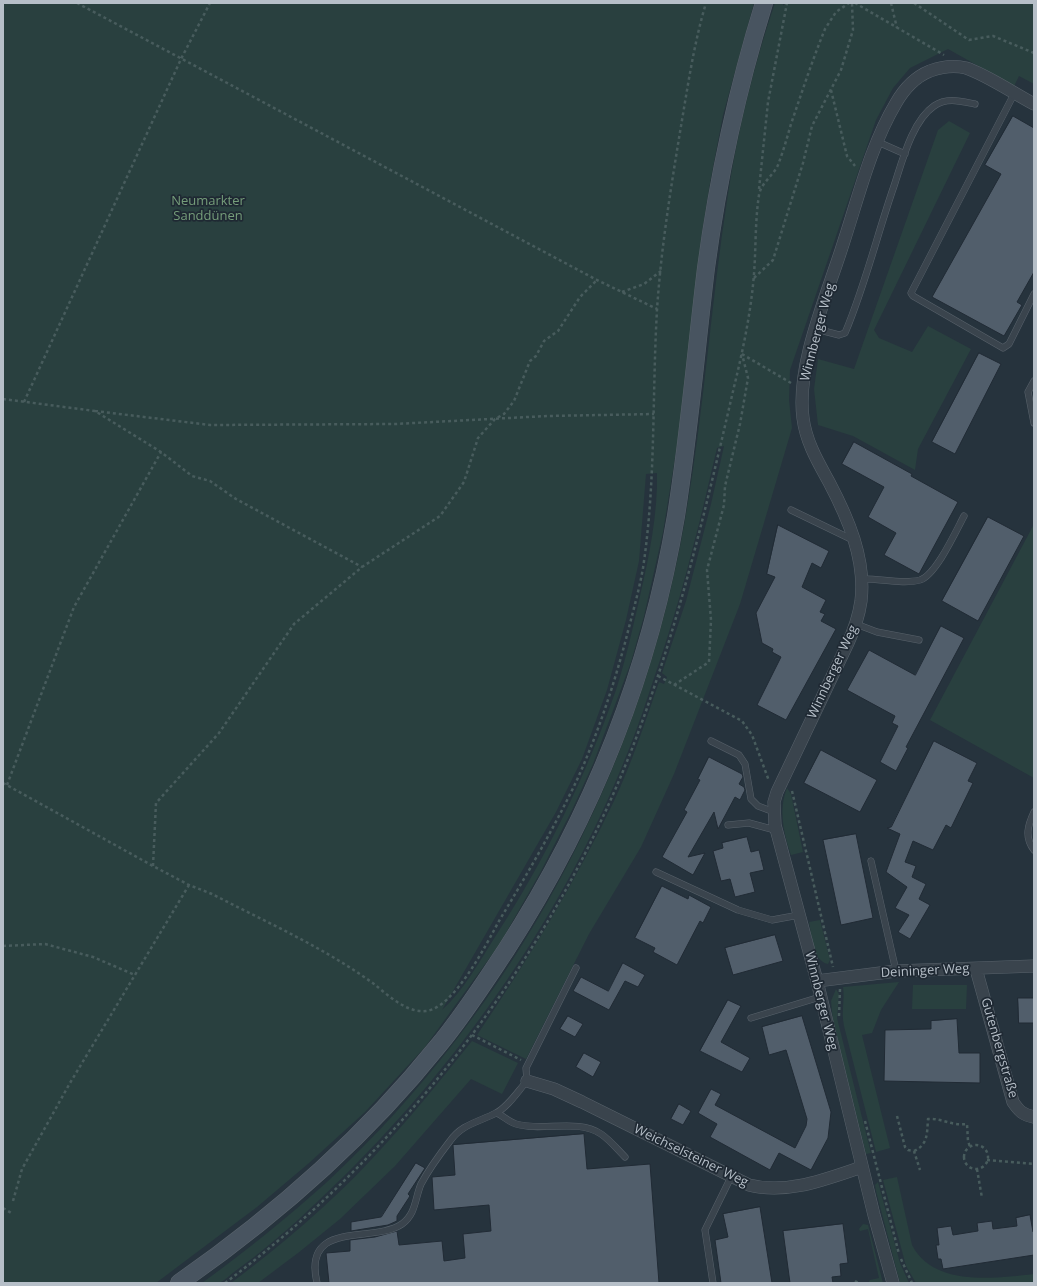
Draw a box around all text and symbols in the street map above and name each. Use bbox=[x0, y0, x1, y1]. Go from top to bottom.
park label: Neumarkter Sanddünen bbox=[171, 193, 245, 224]
street label: Winnberger Weg bbox=[797, 281, 839, 383]
street label: Winnberger Weg bbox=[805, 623, 861, 721]
street label: Winnberger Weg bbox=[801, 950, 841, 1052]
street label: Deininger Weg bbox=[880, 961, 970, 981]
street label: Gutenbergstraße bbox=[977, 996, 1021, 1100]
street label: Weichselsteiner Weg bbox=[631, 1122, 751, 1190]

